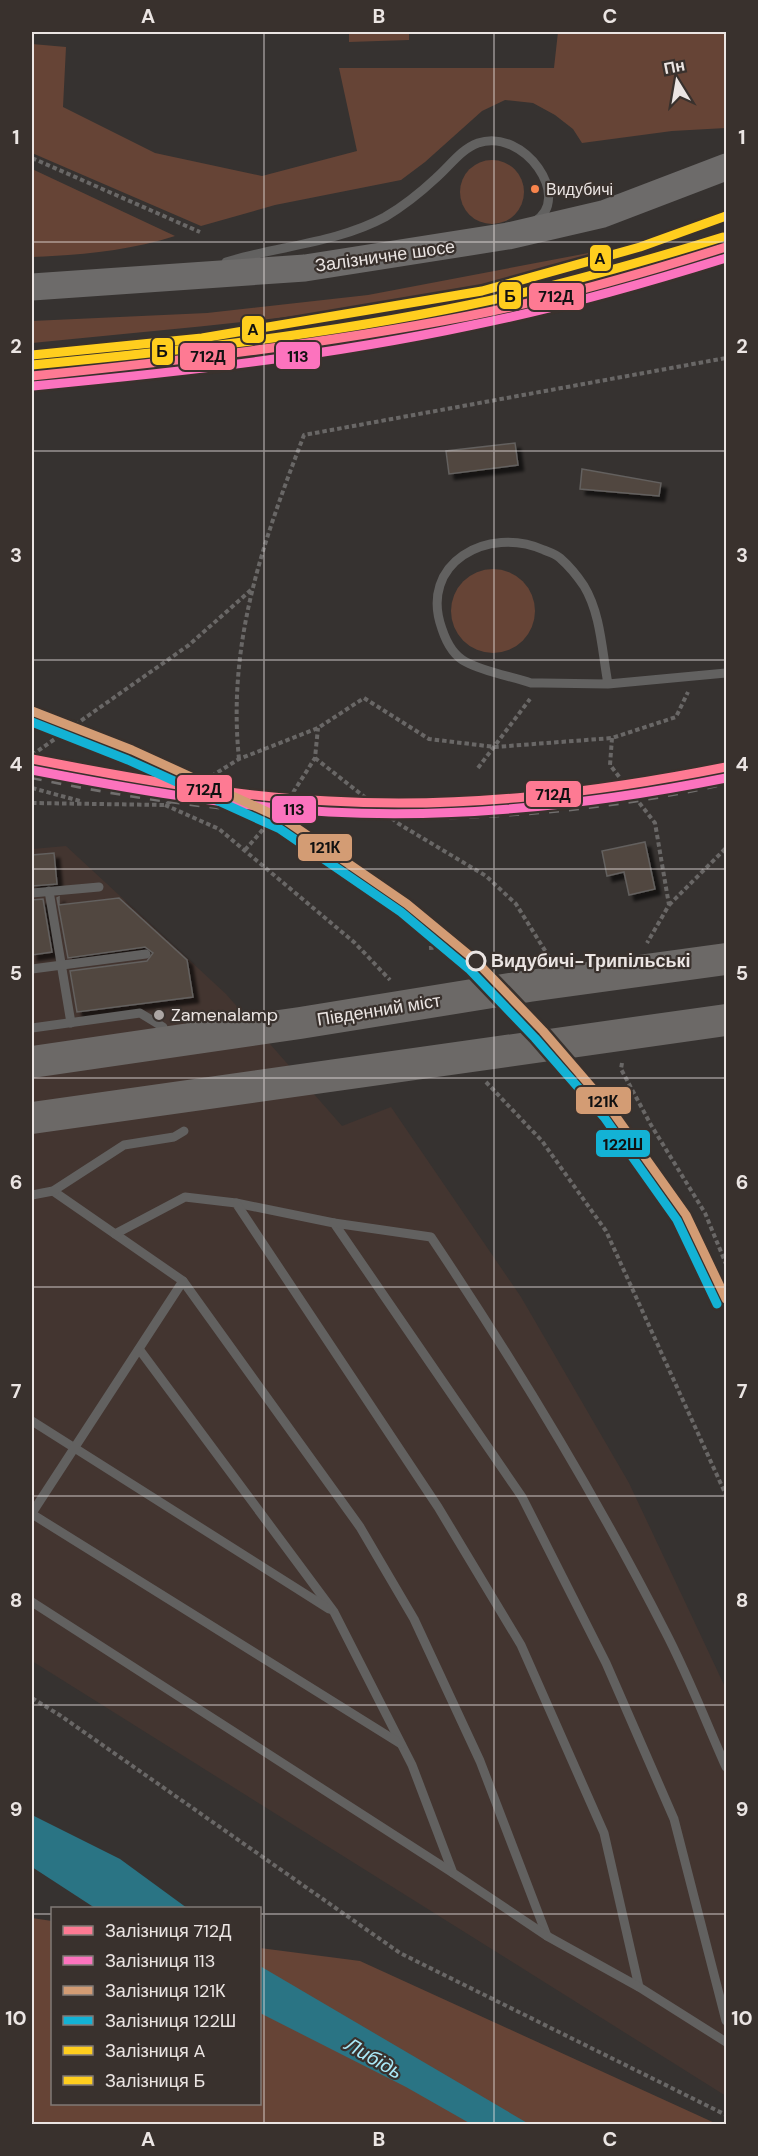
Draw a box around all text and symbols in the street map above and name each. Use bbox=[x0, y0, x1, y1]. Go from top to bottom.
text: A bbox=[141, 3, 155, 29]
text: B bbox=[373, 3, 385, 29]
text: C bbox=[603, 3, 617, 29]
north arrow bbox=[647, 51, 707, 111]
text: Пн bbox=[662, 54, 687, 79]
text: 1 bbox=[12, 124, 20, 150]
text: 1 bbox=[738, 124, 746, 150]
place label: Видубичі bbox=[546, 179, 613, 200]
marker: Видубичі bbox=[529, 183, 541, 195]
street label: Залізничне шосе bbox=[313, 234, 457, 278]
line badge: A bbox=[589, 244, 612, 272]
text: A bbox=[594, 248, 606, 269]
line badge: Б bbox=[498, 281, 522, 310]
line badge: 712Д bbox=[528, 282, 585, 311]
text: Б bbox=[504, 286, 516, 307]
text: 712Д bbox=[538, 286, 574, 307]
line badge: A bbox=[241, 315, 265, 344]
text: A bbox=[247, 319, 259, 340]
text: 2 bbox=[10, 333, 22, 359]
text: 2 bbox=[736, 333, 748, 359]
line badge: Б bbox=[151, 337, 174, 366]
text: Б bbox=[156, 341, 168, 362]
line badge: 113 bbox=[275, 341, 321, 370]
line badge: 712Д bbox=[179, 342, 236, 371]
text: 712Д bbox=[190, 346, 226, 367]
text: 113 bbox=[287, 346, 309, 367]
text: 3 bbox=[10, 542, 22, 568]
text: 3 bbox=[736, 542, 748, 568]
text: 4 bbox=[10, 751, 23, 777]
text: 4 bbox=[736, 751, 749, 777]
line badge: 712Д bbox=[176, 774, 233, 803]
text: 712Д bbox=[186, 779, 222, 800]
line badge: 712Д bbox=[525, 780, 582, 808]
text: 712Д bbox=[535, 784, 571, 805]
line badge: 113 bbox=[271, 795, 317, 824]
text: 113 bbox=[283, 799, 305, 820]
line badge: 121К bbox=[297, 833, 353, 862]
text: 121К bbox=[310, 837, 341, 858]
place label: Видубичі-Трипільські bbox=[491, 949, 691, 973]
marker: Видубичі-Трипільські bbox=[466, 951, 486, 971]
text: 5 bbox=[10, 960, 22, 986]
text: 5 bbox=[736, 960, 748, 986]
street label: Південний міст bbox=[315, 988, 443, 1032]
place label: Zamenalamp bbox=[171, 1003, 278, 1027]
marker: Zamenalamp bbox=[152, 1008, 166, 1022]
line badge: 121К bbox=[575, 1086, 632, 1115]
text: 121К bbox=[588, 1091, 619, 1112]
line badge: 122Ш bbox=[595, 1129, 651, 1158]
text: 122Ш bbox=[603, 1134, 643, 1155]
text: 6 bbox=[10, 1169, 22, 1195]
text: 6 bbox=[736, 1169, 748, 1195]
text: 7 bbox=[11, 1378, 22, 1404]
text: 7 bbox=[737, 1378, 748, 1404]
text: 8 bbox=[10, 1587, 22, 1613]
text: 8 bbox=[736, 1587, 748, 1613]
text: 9 bbox=[10, 1796, 22, 1822]
text: 9 bbox=[736, 1796, 748, 1822]
legend bbox=[51, 1907, 261, 2105]
text: Залізниця 712Д bbox=[105, 1919, 231, 1943]
text: Залізниця 113 bbox=[105, 1949, 215, 1973]
text: Залізниця 121К bbox=[105, 1979, 226, 2003]
text: 10 bbox=[5, 2005, 27, 2031]
text: 10 bbox=[731, 2005, 753, 2031]
text: Залізниця 122Ш bbox=[105, 2009, 236, 2033]
water label: Либідь bbox=[339, 2030, 407, 2085]
text: Залізниця A bbox=[105, 2039, 205, 2063]
text: Залізниця Б bbox=[105, 2069, 205, 2093]
text: A bbox=[141, 2126, 155, 2152]
text: B bbox=[373, 2126, 385, 2152]
text: C bbox=[603, 2126, 617, 2152]

